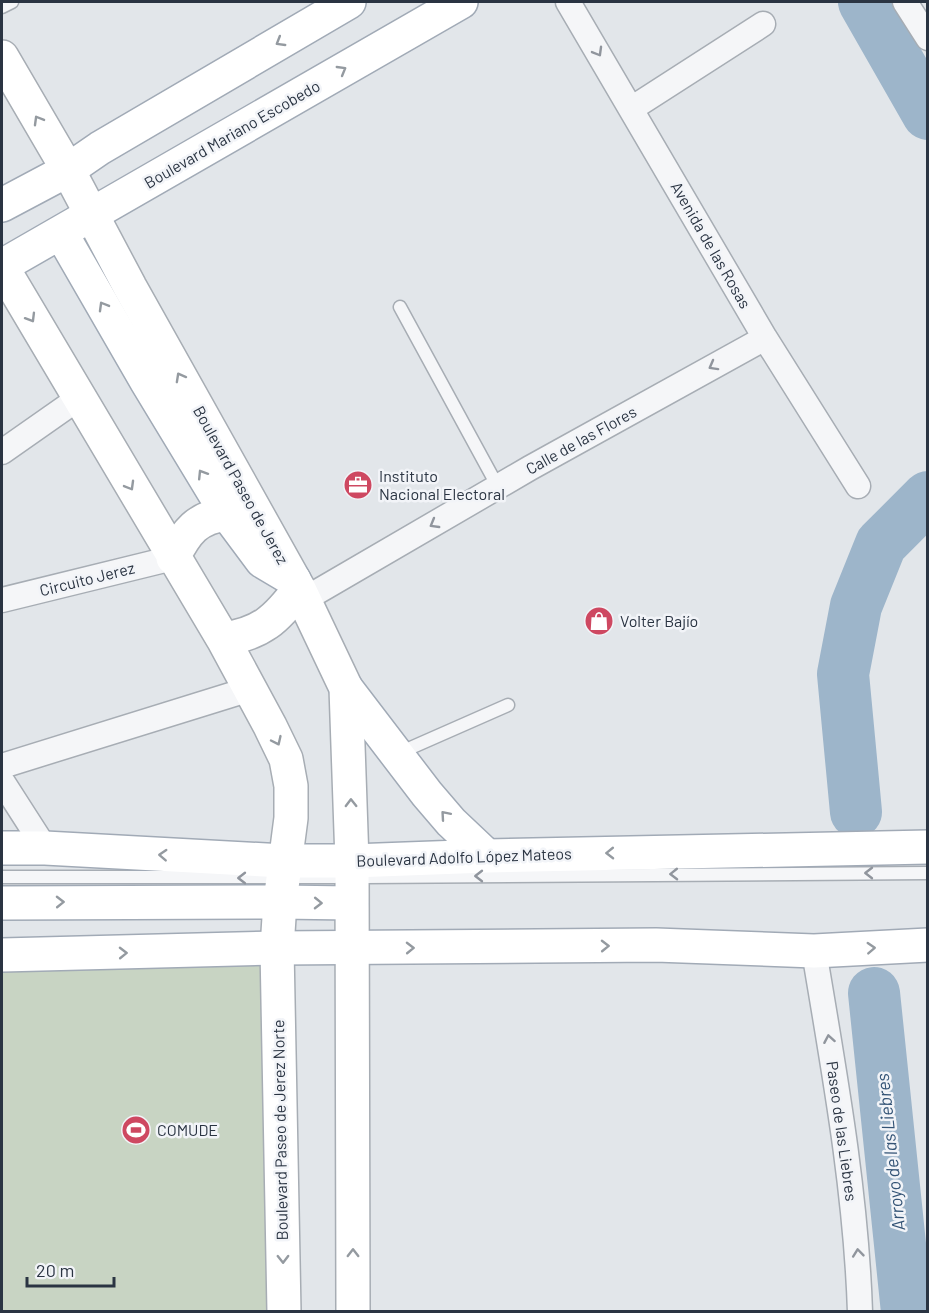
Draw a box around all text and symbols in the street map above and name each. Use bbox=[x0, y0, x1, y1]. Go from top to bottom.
one-way arrow bbox=[276, 35, 287, 46]
one-way arrow bbox=[591, 46, 602, 56]
one-way arrow bbox=[336, 66, 346, 77]
street label: Boulevard Mariano Escobedo bbox=[141, 75, 323, 192]
one-way arrow bbox=[34, 116, 46, 126]
street label: Avenida de las Rosas bbox=[667, 178, 755, 312]
one-way arrow bbox=[99, 302, 110, 312]
one-way arrow bbox=[24, 312, 36, 322]
one-way arrow bbox=[709, 359, 720, 370]
one-way arrow bbox=[176, 372, 187, 383]
street label: Calle de las Flores bbox=[522, 401, 639, 478]
street label: Boulevard Paseo de Jerez bbox=[190, 402, 293, 567]
place label: Instituto Nacional Electoral bbox=[379, 466, 505, 503]
office icon: Instituto Nacional Electoral bbox=[342, 469, 374, 501]
one-way arrow bbox=[198, 470, 210, 480]
one-way arrow bbox=[123, 480, 135, 490]
one-way arrow bbox=[430, 517, 440, 528]
street label: Circuito Jerez bbox=[37, 558, 136, 599]
shop icon: Volter Bajío bbox=[583, 605, 615, 637]
place label: Volter Bajío bbox=[620, 611, 698, 630]
one-way arrow bbox=[270, 735, 282, 746]
one-way arrow bbox=[345, 798, 357, 807]
one-way arrow bbox=[441, 811, 452, 822]
street label: Boulevard Adolfo López Mateos bbox=[356, 843, 572, 870]
one-way arrow bbox=[605, 847, 614, 859]
one-way arrow bbox=[159, 848, 168, 861]
one-way arrow bbox=[865, 867, 874, 879]
one-way arrow bbox=[670, 868, 679, 880]
one-way arrow bbox=[475, 870, 484, 882]
one-way arrow bbox=[238, 872, 247, 884]
one-way arrow bbox=[55, 896, 64, 908]
one-way arrow bbox=[313, 896, 322, 909]
one-way arrow bbox=[601, 940, 610, 952]
one-way arrow bbox=[866, 941, 875, 954]
one-way arrow bbox=[406, 942, 415, 954]
one-way arrow bbox=[118, 946, 127, 959]
street label: Boulevard Paseo de Jerez Norte bbox=[268, 1019, 291, 1241]
one-way arrow bbox=[823, 1034, 836, 1044]
street label: Paseo de las Liebres bbox=[823, 1060, 862, 1202]
water label: Arroyo de las Liebres bbox=[871, 1072, 909, 1232]
sports icon: COMUDE bbox=[120, 1114, 152, 1146]
place label: COMUDE bbox=[157, 1120, 218, 1139]
one-way arrow bbox=[347, 1249, 359, 1258]
one-way arrow bbox=[852, 1249, 865, 1258]
scale bar bbox=[27, 1250, 114, 1288]
one-way arrow bbox=[276, 1254, 289, 1263]
text: 20 m bbox=[36, 1259, 74, 1281]

